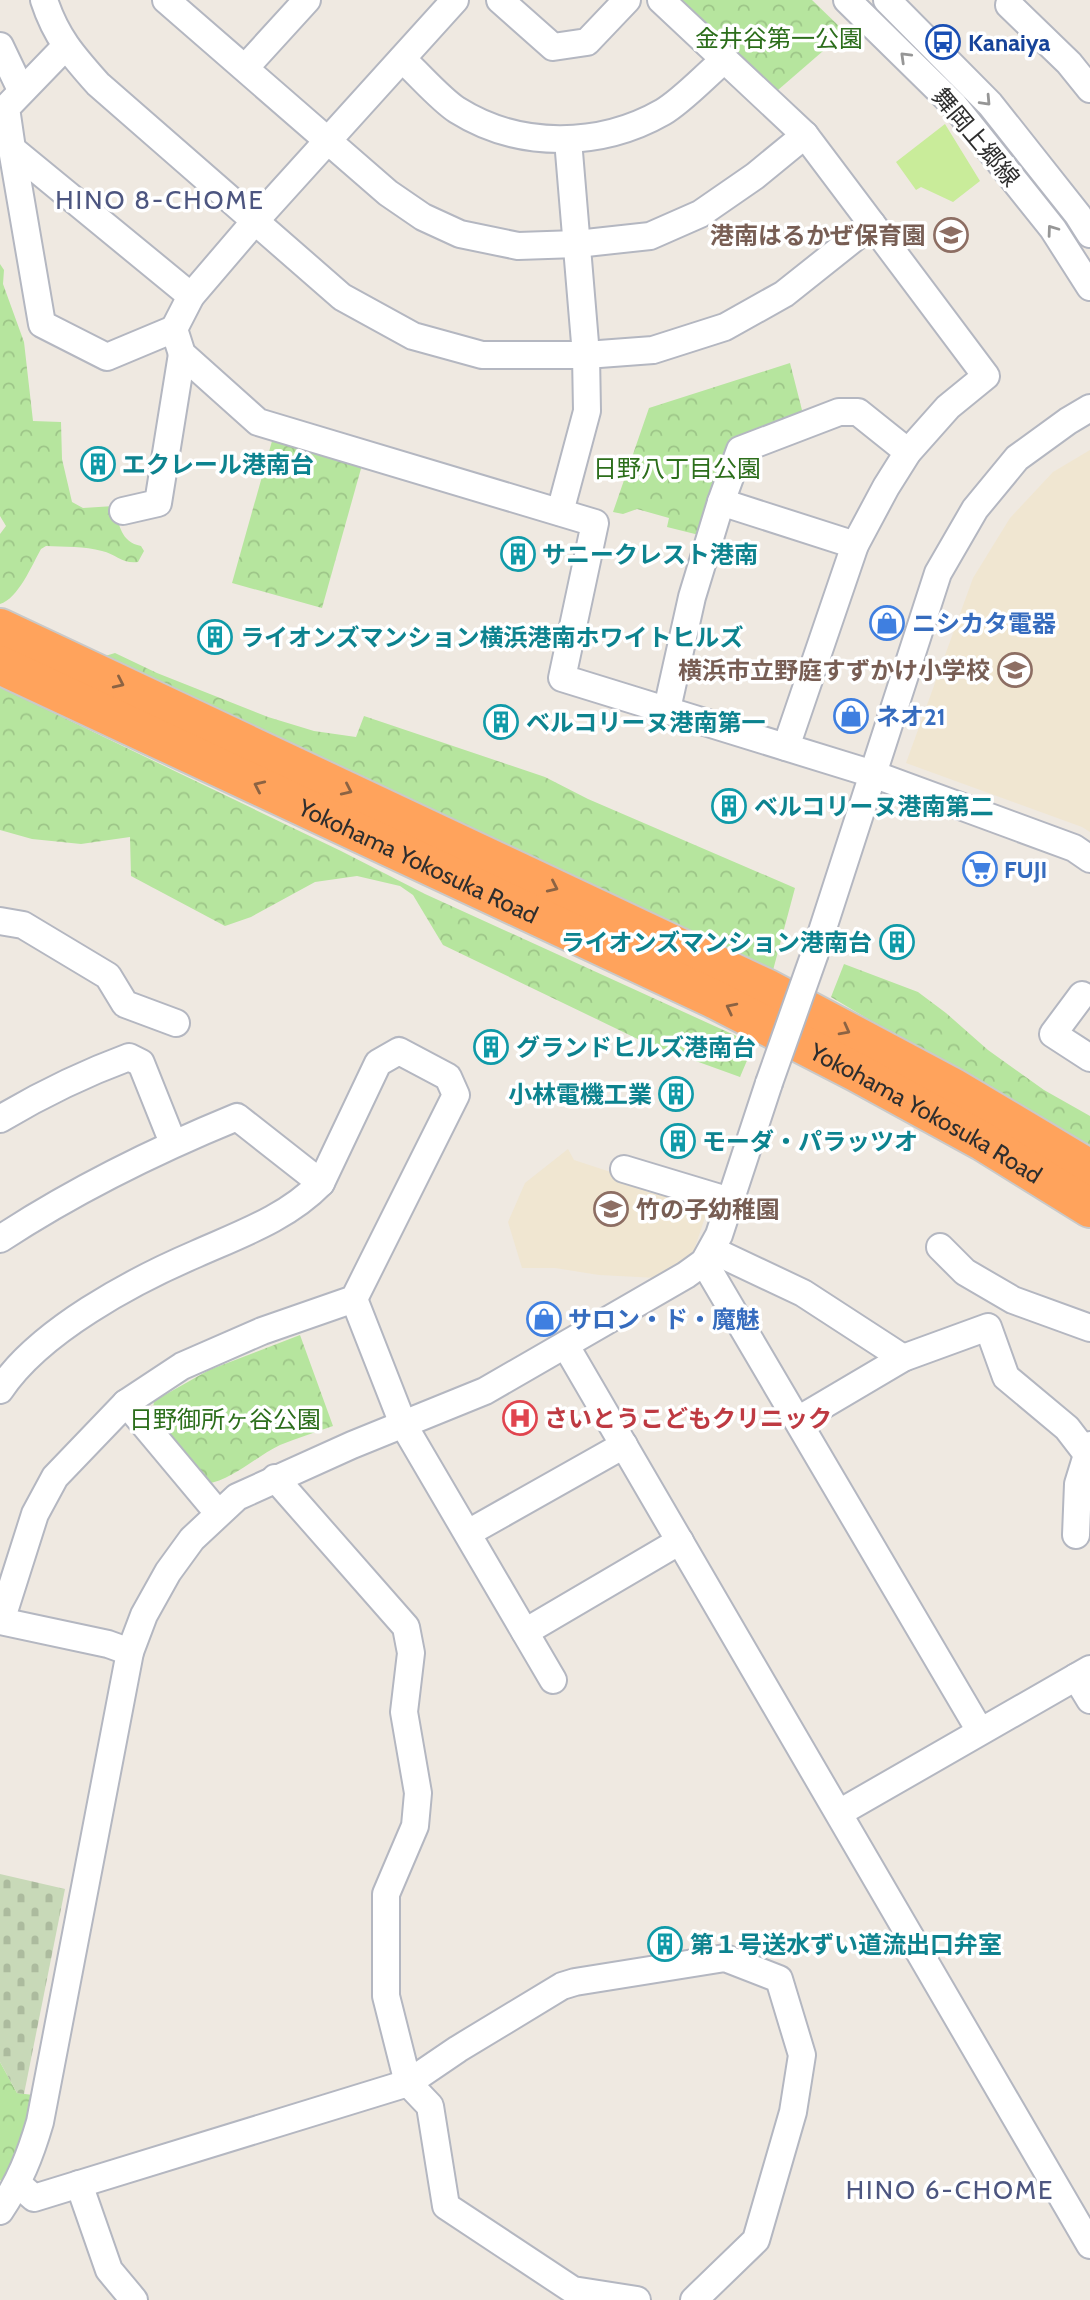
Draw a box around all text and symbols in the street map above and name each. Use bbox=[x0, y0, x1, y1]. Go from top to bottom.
bus stop icon: Kanaiya bbox=[924, 23, 962, 61]
park label: 金井谷第一公園 bbox=[695, 24, 863, 53]
place label: Kanaiya bbox=[968, 28, 1051, 57]
one-way arrow bbox=[900, 52, 913, 65]
street label: 舞岡上郷線 bbox=[926, 82, 1026, 192]
one-way arrow bbox=[978, 93, 991, 106]
district label: HINO 8-CHOME bbox=[55, 184, 265, 216]
school or university icon: 港南はるかぜ保育園 bbox=[932, 216, 970, 254]
place label: 港南はるかぜ保育園 bbox=[710, 221, 926, 250]
one-way arrow bbox=[1048, 225, 1060, 238]
building icon: エクレール港南台 bbox=[79, 445, 117, 483]
place label: エクレール港南台 bbox=[122, 450, 314, 479]
park label: 日野八丁目公園 bbox=[593, 454, 761, 483]
building icon: サニークレスト港南 bbox=[499, 535, 537, 573]
place label: サニークレスト港南 bbox=[542, 540, 758, 569]
shop icon: ニシカタ電器 bbox=[868, 604, 906, 642]
place label: ニシカタ電器 bbox=[912, 609, 1056, 638]
building icon: ライオンズマンション横浜港南ホワイトヒルズ bbox=[196, 618, 234, 656]
place label: ライオンズマンション横浜港南ホワイトヒルズ bbox=[240, 623, 744, 652]
school or university icon: 横浜市立野庭すずかけ小学校 bbox=[996, 651, 1034, 689]
place label: 横浜市立野庭すずかけ小学校 bbox=[678, 656, 990, 685]
one-way arrow bbox=[112, 675, 124, 689]
shop icon: ネオ21 bbox=[832, 697, 870, 735]
place label: ネオ21 bbox=[876, 702, 946, 731]
building icon: ベルコリーヌ港南第一 bbox=[482, 703, 520, 741]
place label: ベルコリーヌ港南第一 bbox=[526, 708, 766, 737]
one-way arrow bbox=[254, 780, 266, 794]
one-way arrow bbox=[340, 782, 352, 796]
building icon: ベルコリーヌ港南第二 bbox=[710, 787, 748, 825]
street label: Yokohama Yokosuka Road bbox=[293, 792, 543, 929]
place label: ベルコリーヌ港南第二 bbox=[754, 792, 994, 821]
supermarket icon: FUJI bbox=[961, 850, 999, 888]
place label: FUJI bbox=[1004, 855, 1047, 884]
one-way arrow bbox=[546, 879, 558, 893]
building icon: ライオンズマンション港南台 bbox=[878, 923, 916, 961]
place label: ライオンズマンション港南台 bbox=[560, 928, 872, 957]
one-way arrow bbox=[726, 1003, 738, 1017]
one-way arrow bbox=[838, 1022, 851, 1036]
building icon: グランドヒルズ港南台 bbox=[472, 1028, 510, 1066]
place label: グランドヒルズ港南台 bbox=[516, 1033, 756, 1062]
street label: Yokohama Yokosuka Road bbox=[804, 1036, 1047, 1189]
building icon: 小林電機工業 bbox=[657, 1075, 695, 1113]
place label: 小林電機工業 bbox=[508, 1080, 652, 1109]
building icon: モーダ・パラッツオ bbox=[659, 1122, 697, 1160]
place label: モーダ・パラッツオ bbox=[702, 1127, 918, 1156]
school or university icon: 竹の子幼稚園 bbox=[592, 1190, 630, 1228]
place label: 竹の子幼稚園 bbox=[636, 1195, 780, 1224]
shop icon: サロン・ド・魔魅 bbox=[525, 1300, 563, 1338]
place label: サロン・ド・魔魅 bbox=[568, 1305, 760, 1334]
hospital icon: さいとうこどもクリニック bbox=[501, 1399, 539, 1437]
place label: さいとうこどもクリニック bbox=[544, 1404, 832, 1433]
park label: 日野御所ヶ谷公園 bbox=[129, 1405, 321, 1434]
building icon: 第１号送水ずい道流出口弁室 bbox=[646, 1925, 684, 1963]
place label: 第１号送水ずい道流出口弁室 bbox=[690, 1930, 1002, 1959]
district label: HINO 6-CHOME bbox=[846, 2174, 1054, 2206]

